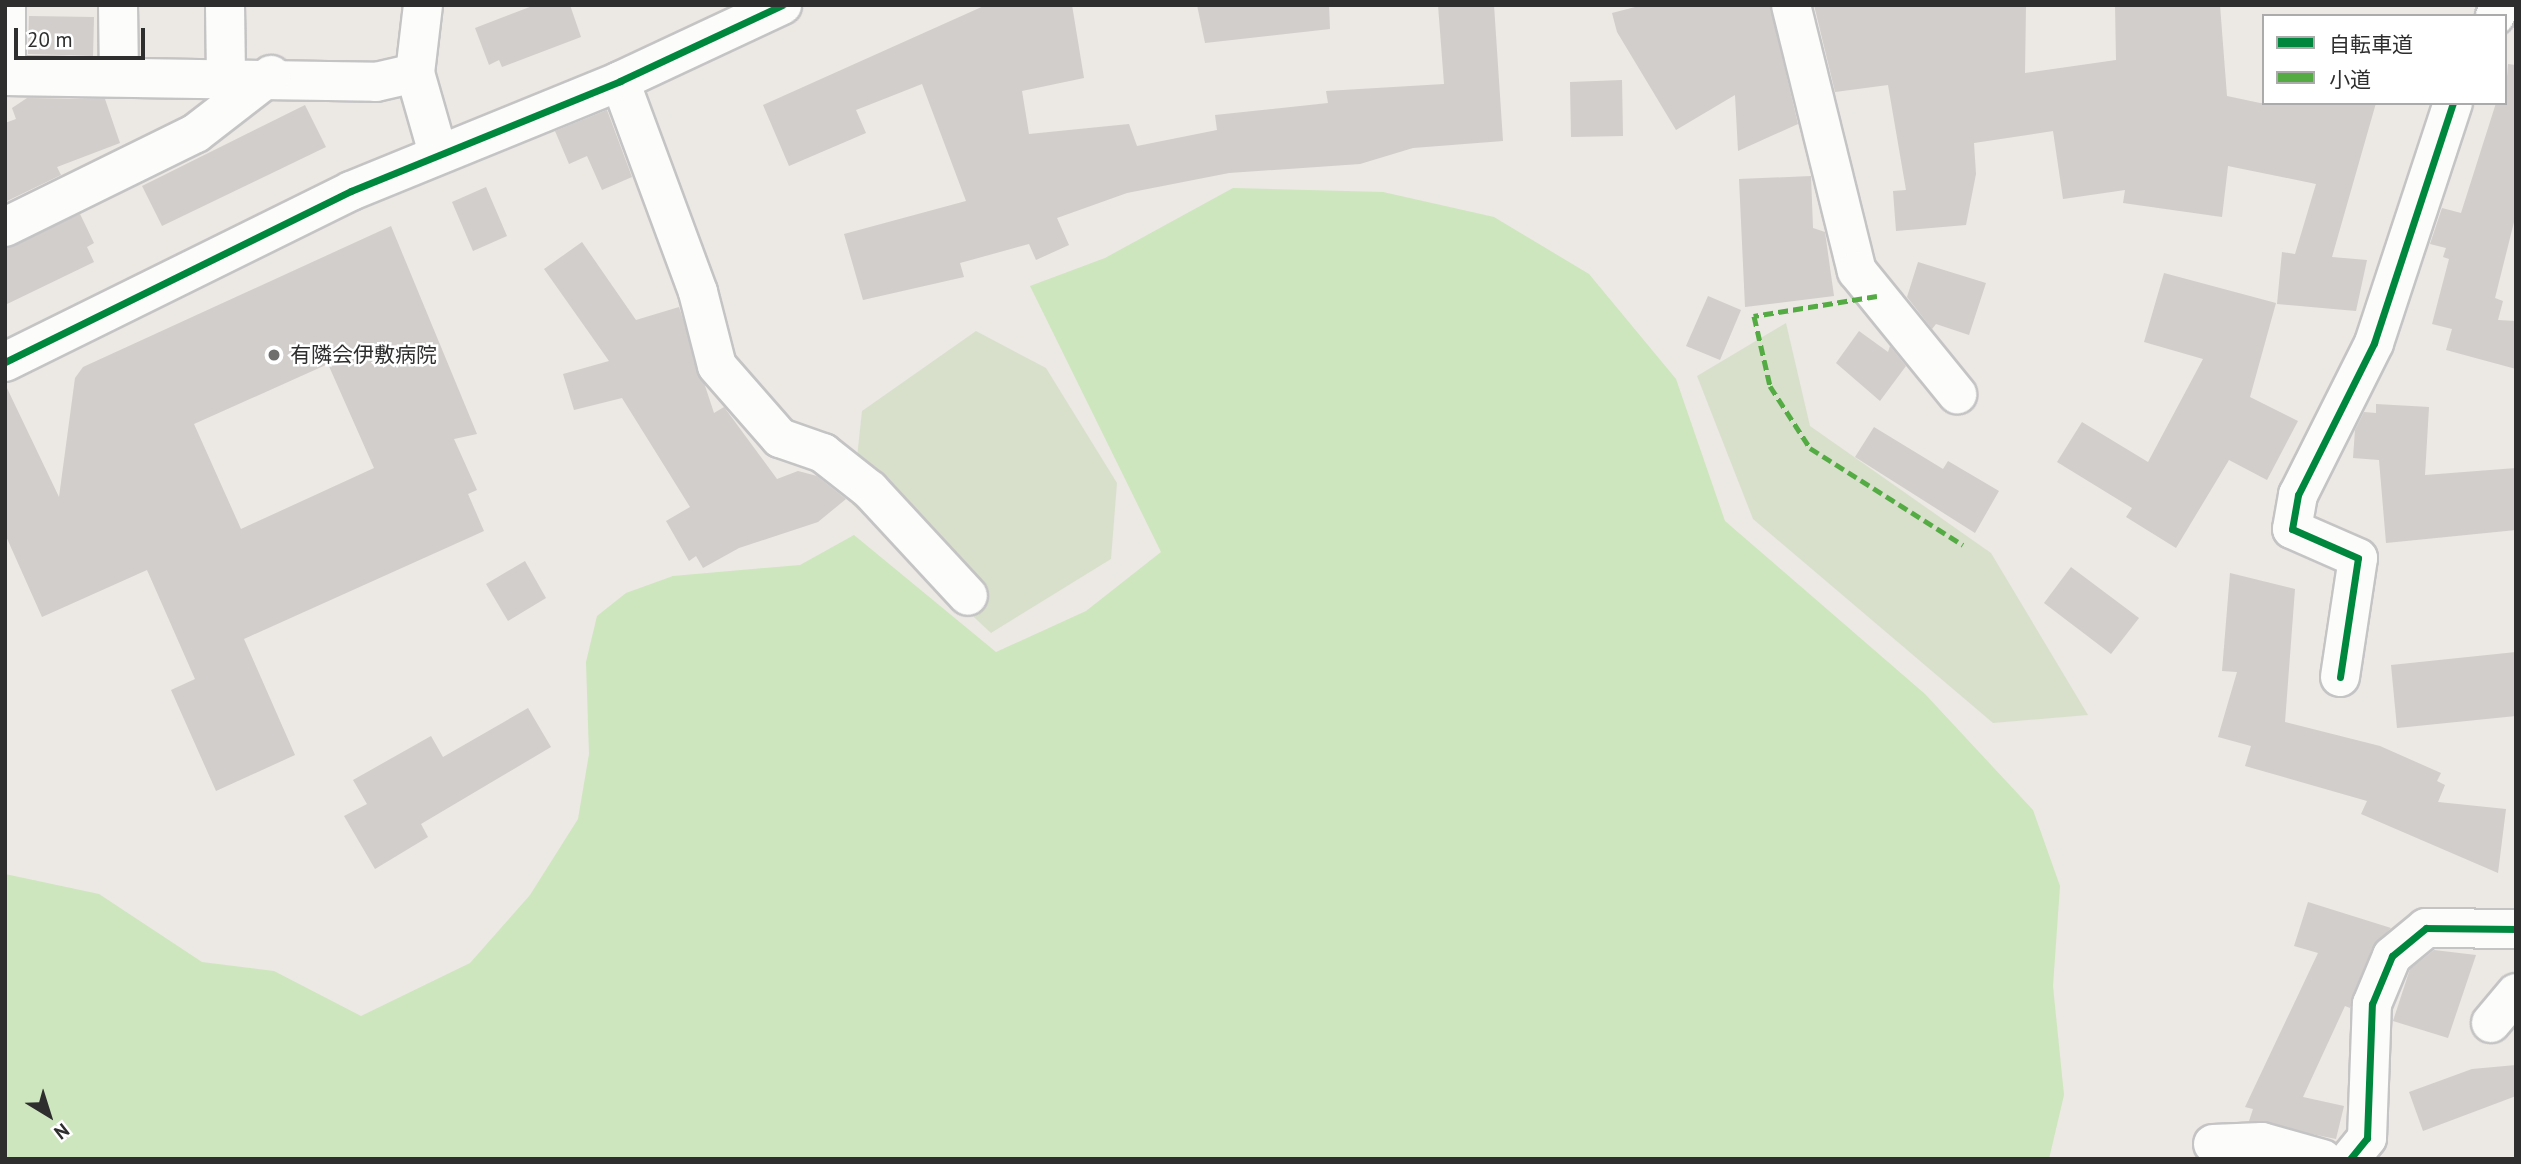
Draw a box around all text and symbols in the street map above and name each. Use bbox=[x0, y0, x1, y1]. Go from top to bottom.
scale bar bbox=[18, 14, 149, 58]
legend bbox=[2262, 14, 2507, 105]
text: 20 m bbox=[27, 26, 73, 53]
text: 自転車道 bbox=[2329, 31, 2413, 58]
text: 小道 bbox=[2329, 66, 2371, 93]
place label: 有隣会伊敷病院 bbox=[290, 342, 437, 368]
marker: 有隣会伊敷病院 bbox=[264, 345, 284, 365]
north arrow bbox=[14, 1080, 84, 1150]
text: N bbox=[50, 1118, 74, 1145]

